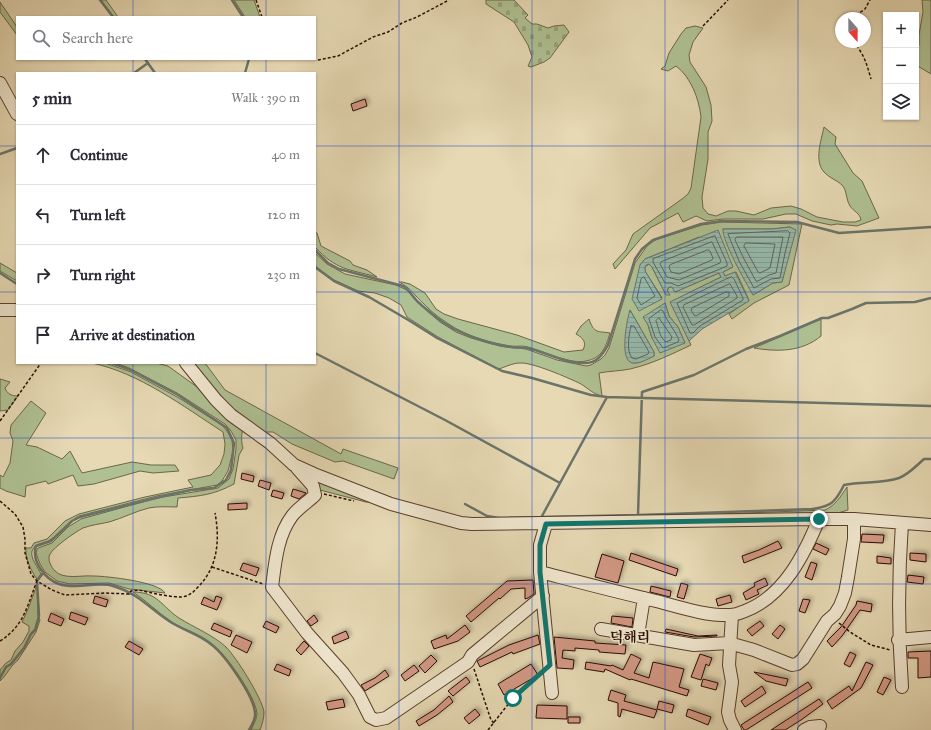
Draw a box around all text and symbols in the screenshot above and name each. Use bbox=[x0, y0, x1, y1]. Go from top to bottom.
north arrow bbox=[835, 12, 871, 48]
map controls bbox=[883, 12, 919, 120]
button: + bbox=[883, 12, 919, 48]
search box bbox=[16, 16, 316, 60]
icon: search bbox=[30, 27, 52, 49]
text: Search here bbox=[62, 29, 133, 47]
button: − bbox=[883, 48, 919, 84]
button: layers bbox=[883, 84, 919, 120]
text: 5 min bbox=[32, 88, 72, 109]
text: Walk · 390 m bbox=[231, 90, 300, 106]
icon: ahead bbox=[32, 144, 54, 166]
text: Continue bbox=[70, 146, 128, 164]
text: 40 m bbox=[271, 147, 300, 163]
icon: left bbox=[32, 204, 54, 226]
text: Turn left bbox=[70, 206, 126, 224]
text: 120 m bbox=[267, 207, 300, 223]
icon: right bbox=[32, 264, 54, 286]
text: Turn right bbox=[70, 266, 135, 284]
text: 230 m bbox=[267, 267, 300, 283]
icon: arrive bbox=[32, 324, 54, 346]
text: Arrive at destination bbox=[70, 326, 195, 344]
route end bbox=[810, 510, 828, 528]
district label: 덕해리 bbox=[610, 629, 650, 646]
route start bbox=[504, 689, 522, 707]

